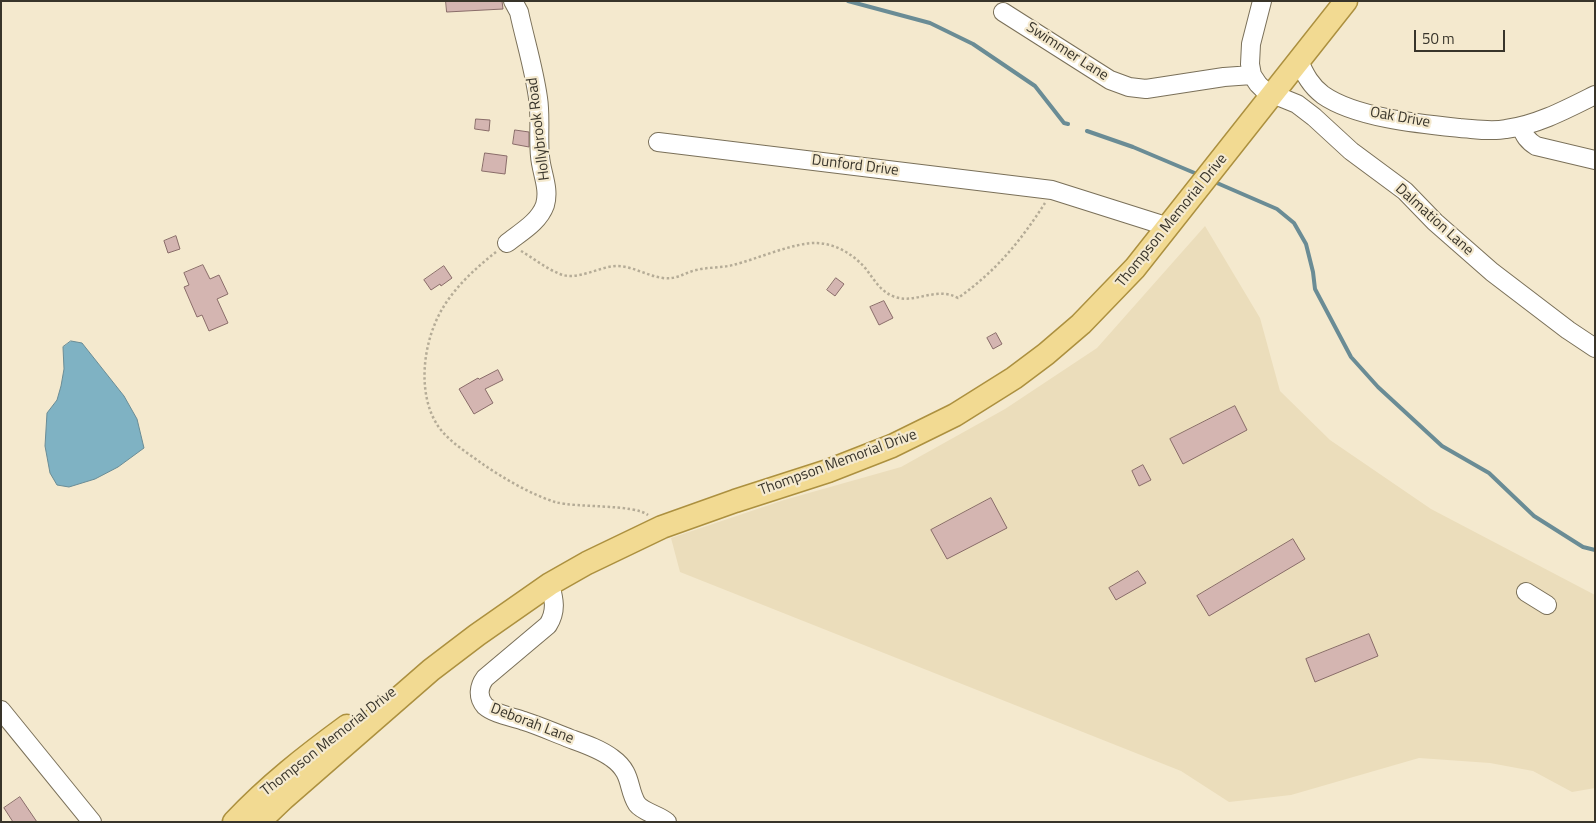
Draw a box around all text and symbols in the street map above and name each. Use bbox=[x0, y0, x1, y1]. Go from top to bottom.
street label: Swimmer Lane bbox=[1023, 19, 1111, 85]
scale bar bbox=[1416, 20, 1507, 52]
text: 50 m bbox=[1422, 27, 1455, 50]
street label: Hollybrook Road bbox=[524, 76, 554, 182]
street label: Oak Drive bbox=[1369, 104, 1431, 132]
street label: Thompson Memorial Drive bbox=[1113, 151, 1231, 291]
street label: Dunford Drive bbox=[810, 152, 900, 180]
street label: Dalmation Lane bbox=[1391, 180, 1477, 260]
street label: Thompson Memorial Drive bbox=[757, 426, 919, 500]
street label: Thompson Memorial Drive bbox=[258, 684, 400, 800]
street label: Deborah Lane bbox=[488, 700, 576, 748]

